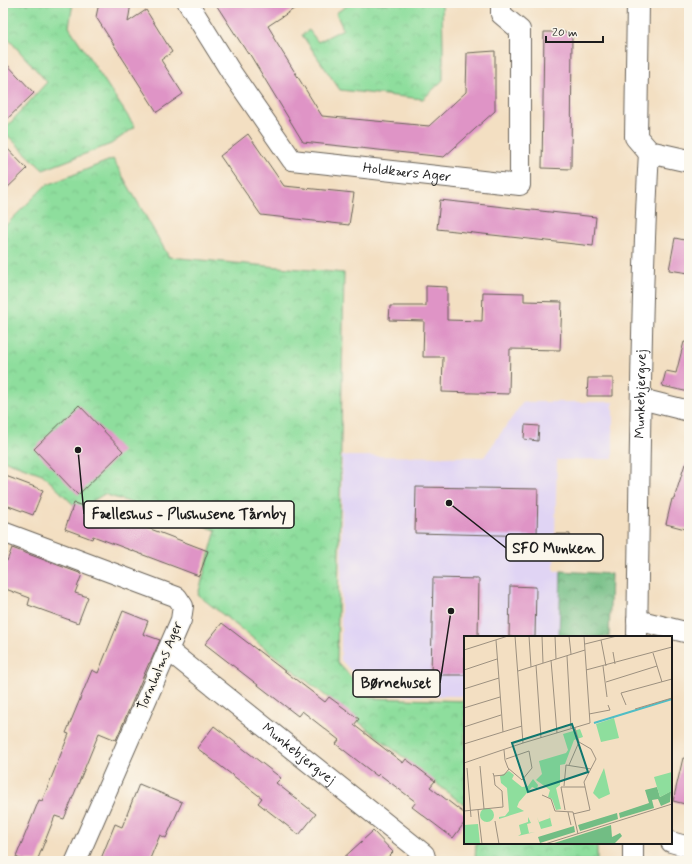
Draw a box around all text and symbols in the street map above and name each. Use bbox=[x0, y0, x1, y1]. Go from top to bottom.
scale bar bbox=[546, 18, 603, 44]
text: 20 m bbox=[552, 25, 578, 41]
street label: Holdkærs Ager bbox=[362, 159, 452, 186]
street label: Munkebjergvej bbox=[631, 349, 651, 439]
callout: Fælleshus - Plushusene Tårnby bbox=[84, 501, 294, 528]
text: Fælleshus - Plushusene Tårnby bbox=[92, 505, 286, 525]
callout: SFO Munken bbox=[506, 534, 603, 561]
text: SFO Munken bbox=[512, 539, 596, 559]
street label: Tornholms Ager bbox=[133, 619, 187, 713]
inset map bbox=[464, 636, 672, 844]
callout: Børnehuset bbox=[353, 670, 440, 697]
text: Børnehuset bbox=[361, 674, 432, 694]
street label: Munkebjergvej bbox=[258, 719, 339, 789]

